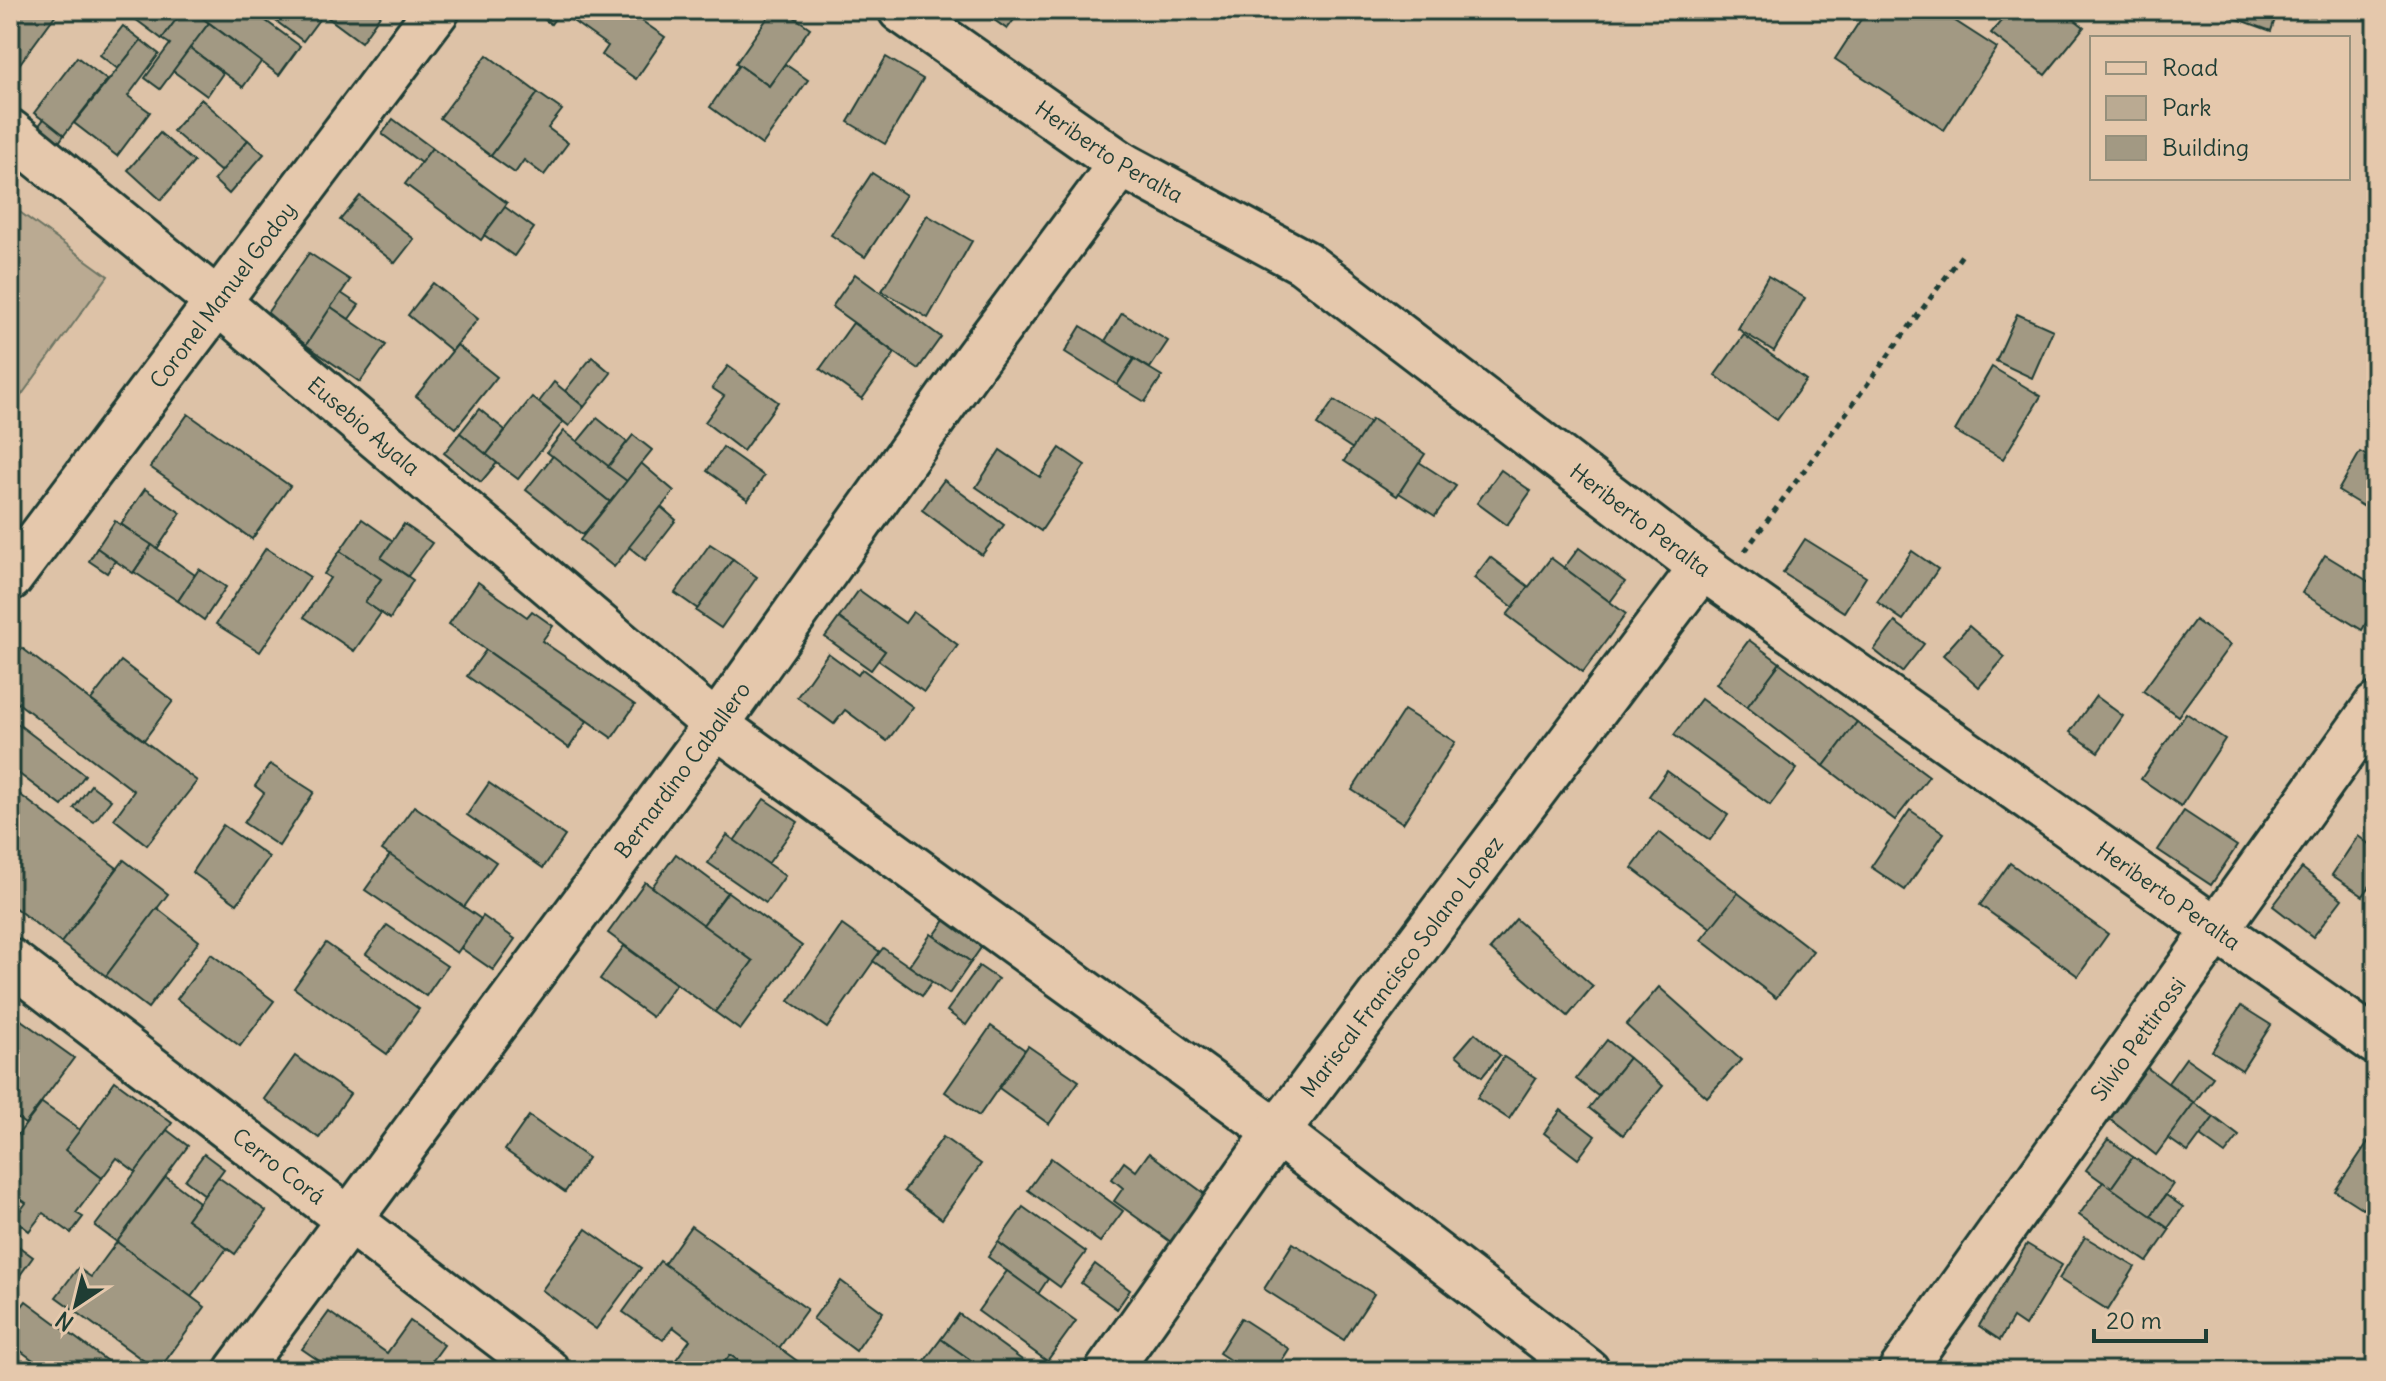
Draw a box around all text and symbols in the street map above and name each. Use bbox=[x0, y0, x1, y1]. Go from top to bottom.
legend bbox=[2090, 36, 2350, 180]
text: Road bbox=[2162, 52, 2218, 82]
text: Park bbox=[2162, 92, 2212, 122]
street label: Heriberto Peralta bbox=[1030, 94, 1188, 209]
text: Building bbox=[2162, 132, 2249, 162]
street label: Coronel Manuel Godoy bbox=[144, 196, 302, 394]
street label: Eusebio Ayala bbox=[302, 370, 426, 482]
street label: Heriberto Peralta bbox=[1564, 457, 1716, 583]
street label: Bernardino Caballero bbox=[608, 676, 756, 864]
street label: Mariscal Francisco Solano Lopez bbox=[1294, 830, 1509, 1103]
street label: Heriberto Peralta bbox=[2091, 835, 2246, 956]
street label: Silvio Pettirossi bbox=[2084, 972, 2192, 1106]
street label: Cerro Corá bbox=[227, 1122, 330, 1210]
north arrow bbox=[36, 1265, 116, 1345]
scale bar bbox=[2094, 1293, 2206, 1343]
text: 20 m bbox=[2106, 1305, 2162, 1335]
text: N bbox=[50, 1306, 79, 1337]

